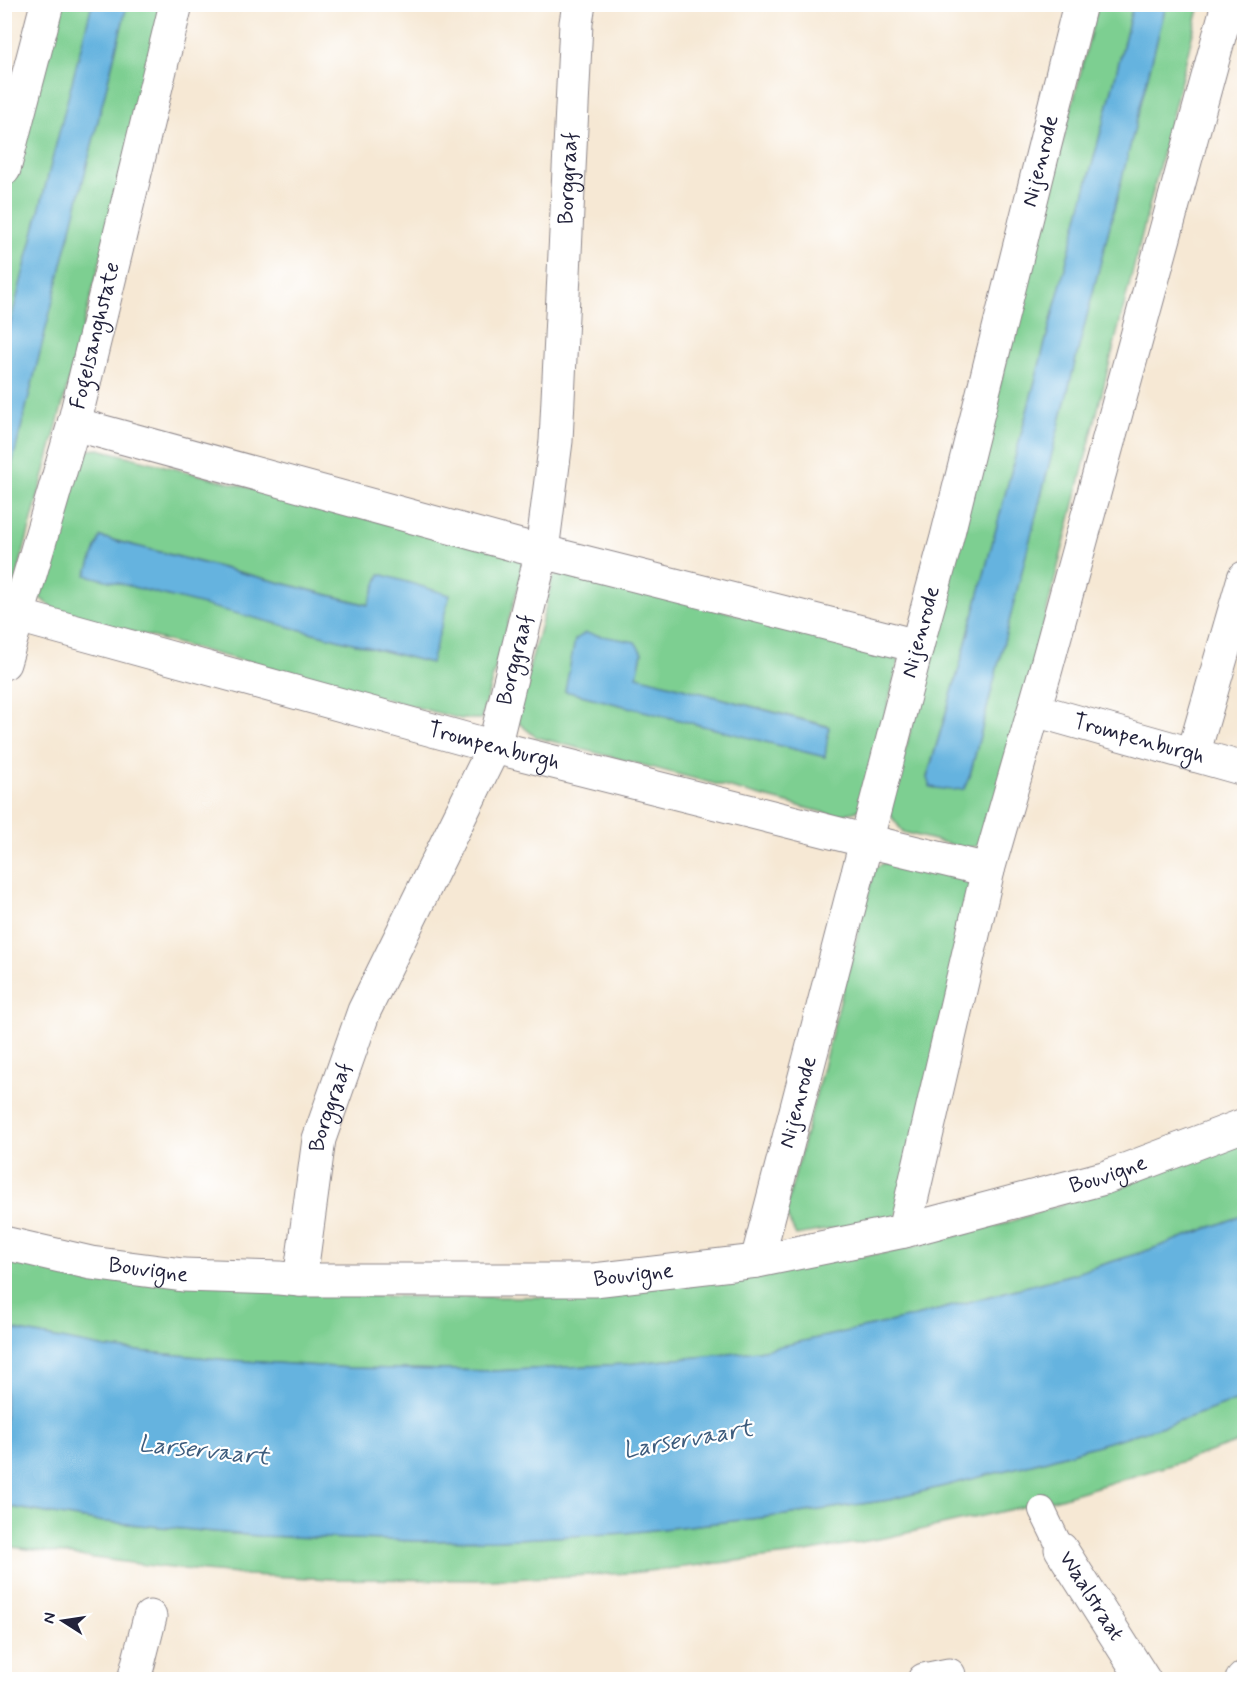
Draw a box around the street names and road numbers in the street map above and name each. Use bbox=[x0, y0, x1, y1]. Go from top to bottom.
street label: Nijenrode bbox=[1016, 112, 1066, 210]
street label: Borggraaf bbox=[552, 131, 585, 225]
street label: Fogelsanghstate bbox=[64, 259, 127, 412]
street label: Nijenrode bbox=[895, 583, 947, 681]
street label: Borggraaf bbox=[491, 611, 540, 708]
street label: Trompenburgh bbox=[1070, 707, 1208, 771]
street label: Trompenburgh bbox=[425, 715, 563, 777]
street label: Nijenrode bbox=[773, 1053, 824, 1151]
street label: Borggraaf bbox=[303, 1059, 359, 1153]
street label: Bouvigne bbox=[1066, 1149, 1151, 1201]
street label: Bouvigne bbox=[107, 1251, 190, 1290]
street label: Bouvigne bbox=[592, 1257, 675, 1294]
street label: Waalstraat bbox=[1052, 1546, 1130, 1647]

